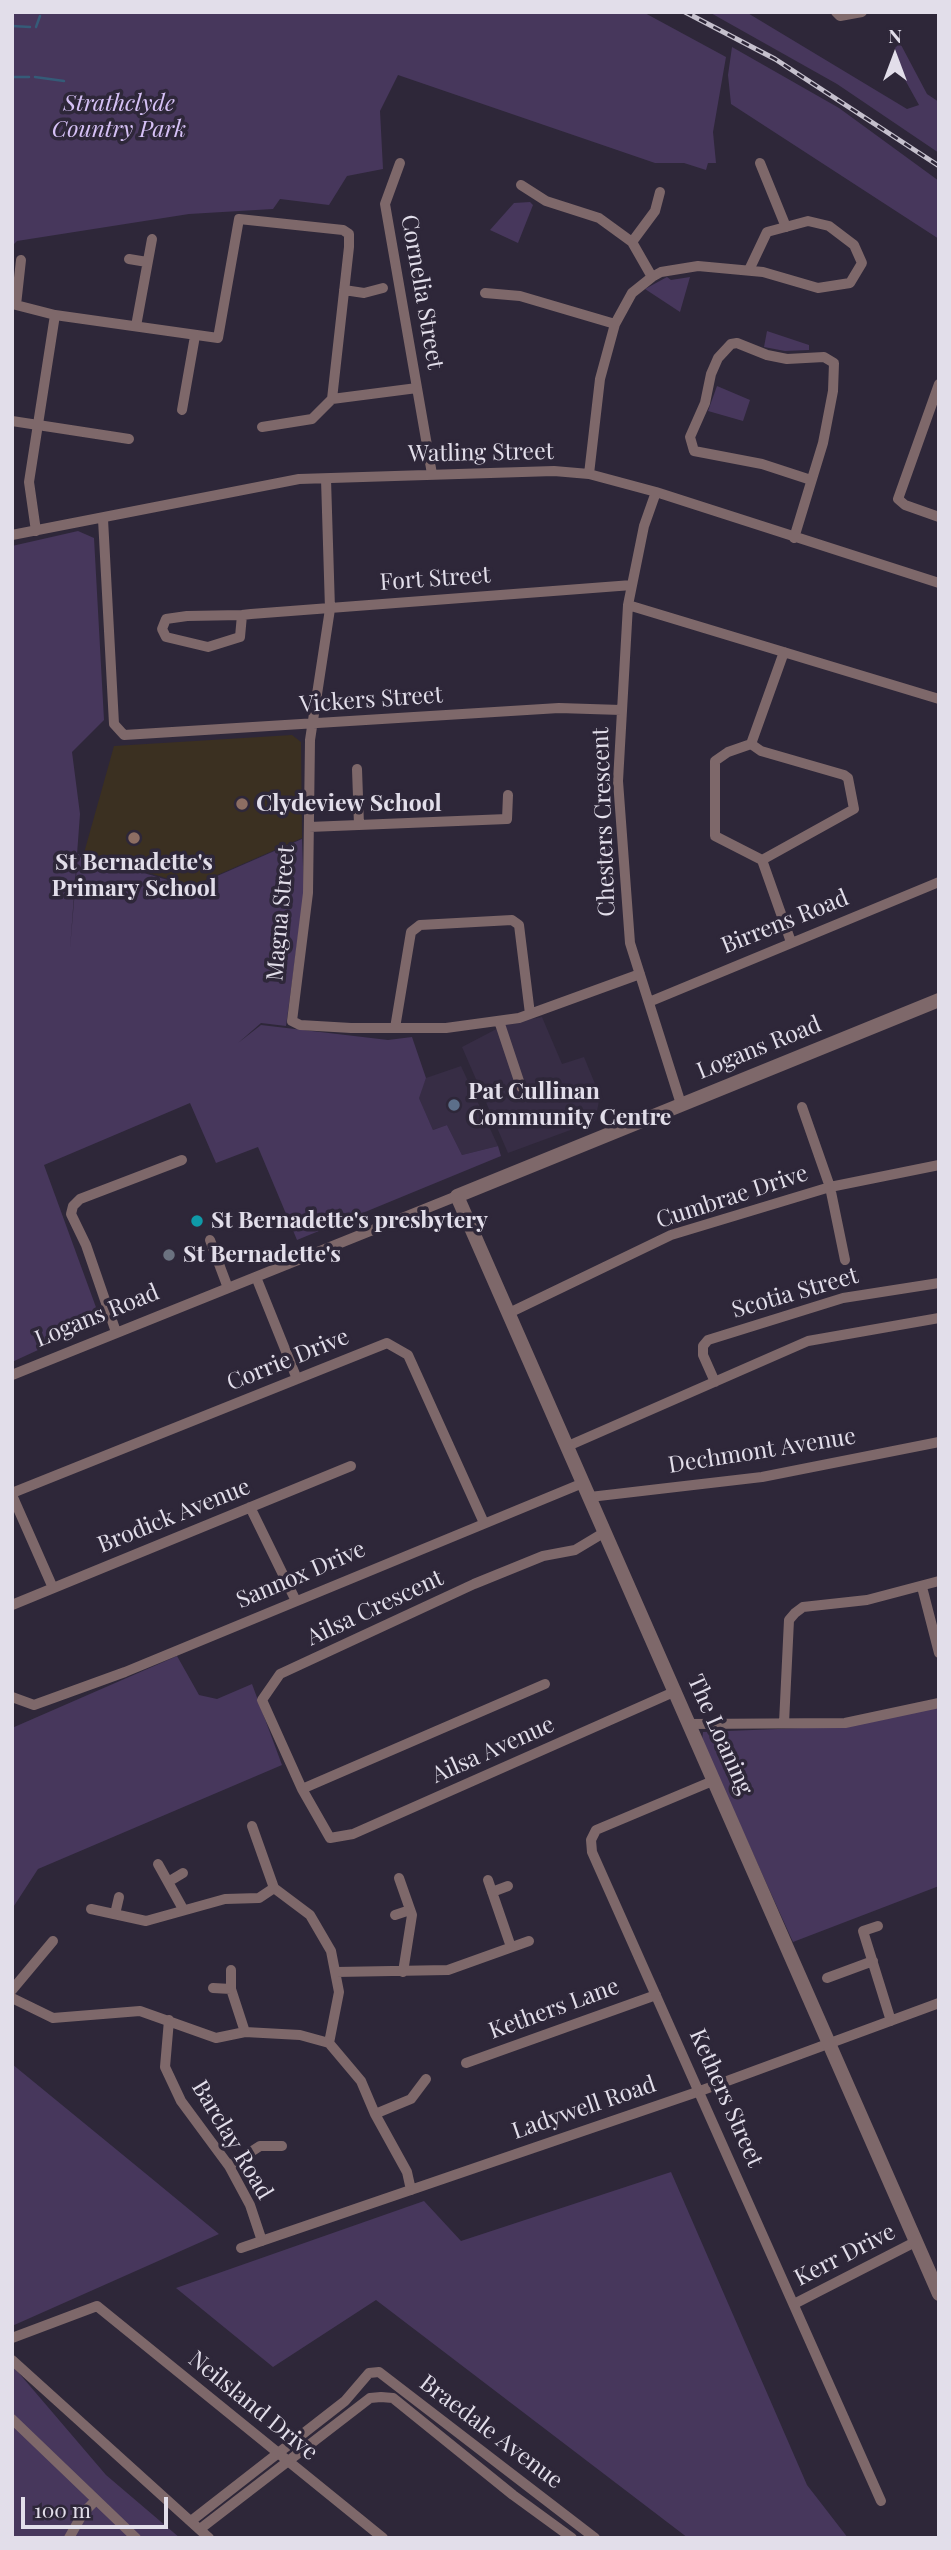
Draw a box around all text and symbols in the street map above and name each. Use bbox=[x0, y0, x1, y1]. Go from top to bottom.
north arrow bbox=[860, 21, 930, 91]
text: N bbox=[888, 22, 902, 48]
park label: Strathclyde Country Park bbox=[52, 90, 186, 144]
street label: Cornelia Street bbox=[395, 213, 449, 371]
street label: Watling Street bbox=[408, 438, 554, 468]
street label: Fort Street bbox=[379, 561, 491, 597]
street label: Vickers Street bbox=[299, 681, 443, 719]
street label: Chesters Crescent bbox=[587, 727, 621, 917]
place label: Clydeview School bbox=[256, 790, 442, 818]
marker: Clydeview School bbox=[234, 796, 250, 812]
marker: St Bernadette's Primary School bbox=[126, 830, 142, 846]
street label: Magna Street bbox=[261, 844, 301, 982]
place label: St Bernadette's Primary School bbox=[51, 849, 217, 903]
street label: Birrens Road bbox=[717, 884, 853, 960]
street label: Logans Road bbox=[693, 1011, 825, 1085]
place label: Pat Cullinan Community Centre bbox=[468, 1078, 671, 1132]
marker: Pat Cullinan Community Centre bbox=[446, 1097, 462, 1113]
street label: Cumbrae Drive bbox=[653, 1159, 811, 1235]
place label: St Bernadette's presbytery bbox=[211, 1207, 488, 1235]
marker: St Bernadette's presbytery bbox=[189, 1213, 205, 1229]
place label: St Bernadette's bbox=[183, 1241, 341, 1269]
marker: St Bernadette's bbox=[161, 1247, 177, 1263]
street label: Scotia Street bbox=[729, 1262, 861, 1324]
street label: Logans Road bbox=[31, 1279, 163, 1353]
street label: Corrie Drive bbox=[223, 1323, 353, 1397]
street label: Dechmont Avenue bbox=[666, 1423, 858, 1479]
street label: Brodick Avenue bbox=[94, 1473, 254, 1559]
street label: Sannox Drive bbox=[232, 1535, 370, 1615]
street label: Ailsa Crescent bbox=[302, 1564, 448, 1652]
street label: The Loaning bbox=[681, 1671, 759, 1799]
street label: Ailsa Avenue bbox=[427, 1711, 559, 1789]
street label: Kethers Lane bbox=[485, 1973, 623, 2045]
street label: Kethers Street bbox=[683, 2025, 769, 2171]
street label: Ladywell Road bbox=[508, 2070, 660, 2146]
street label: Barclay Road bbox=[186, 2075, 278, 2205]
street label: Kerr Drive bbox=[790, 2218, 900, 2292]
street label: Neilsland Drive bbox=[183, 2345, 323, 2467]
street label: Braedale Avenue bbox=[414, 2369, 568, 2495]
scale bar bbox=[24, 2484, 172, 2528]
text: 100 m bbox=[34, 2495, 91, 2523]

